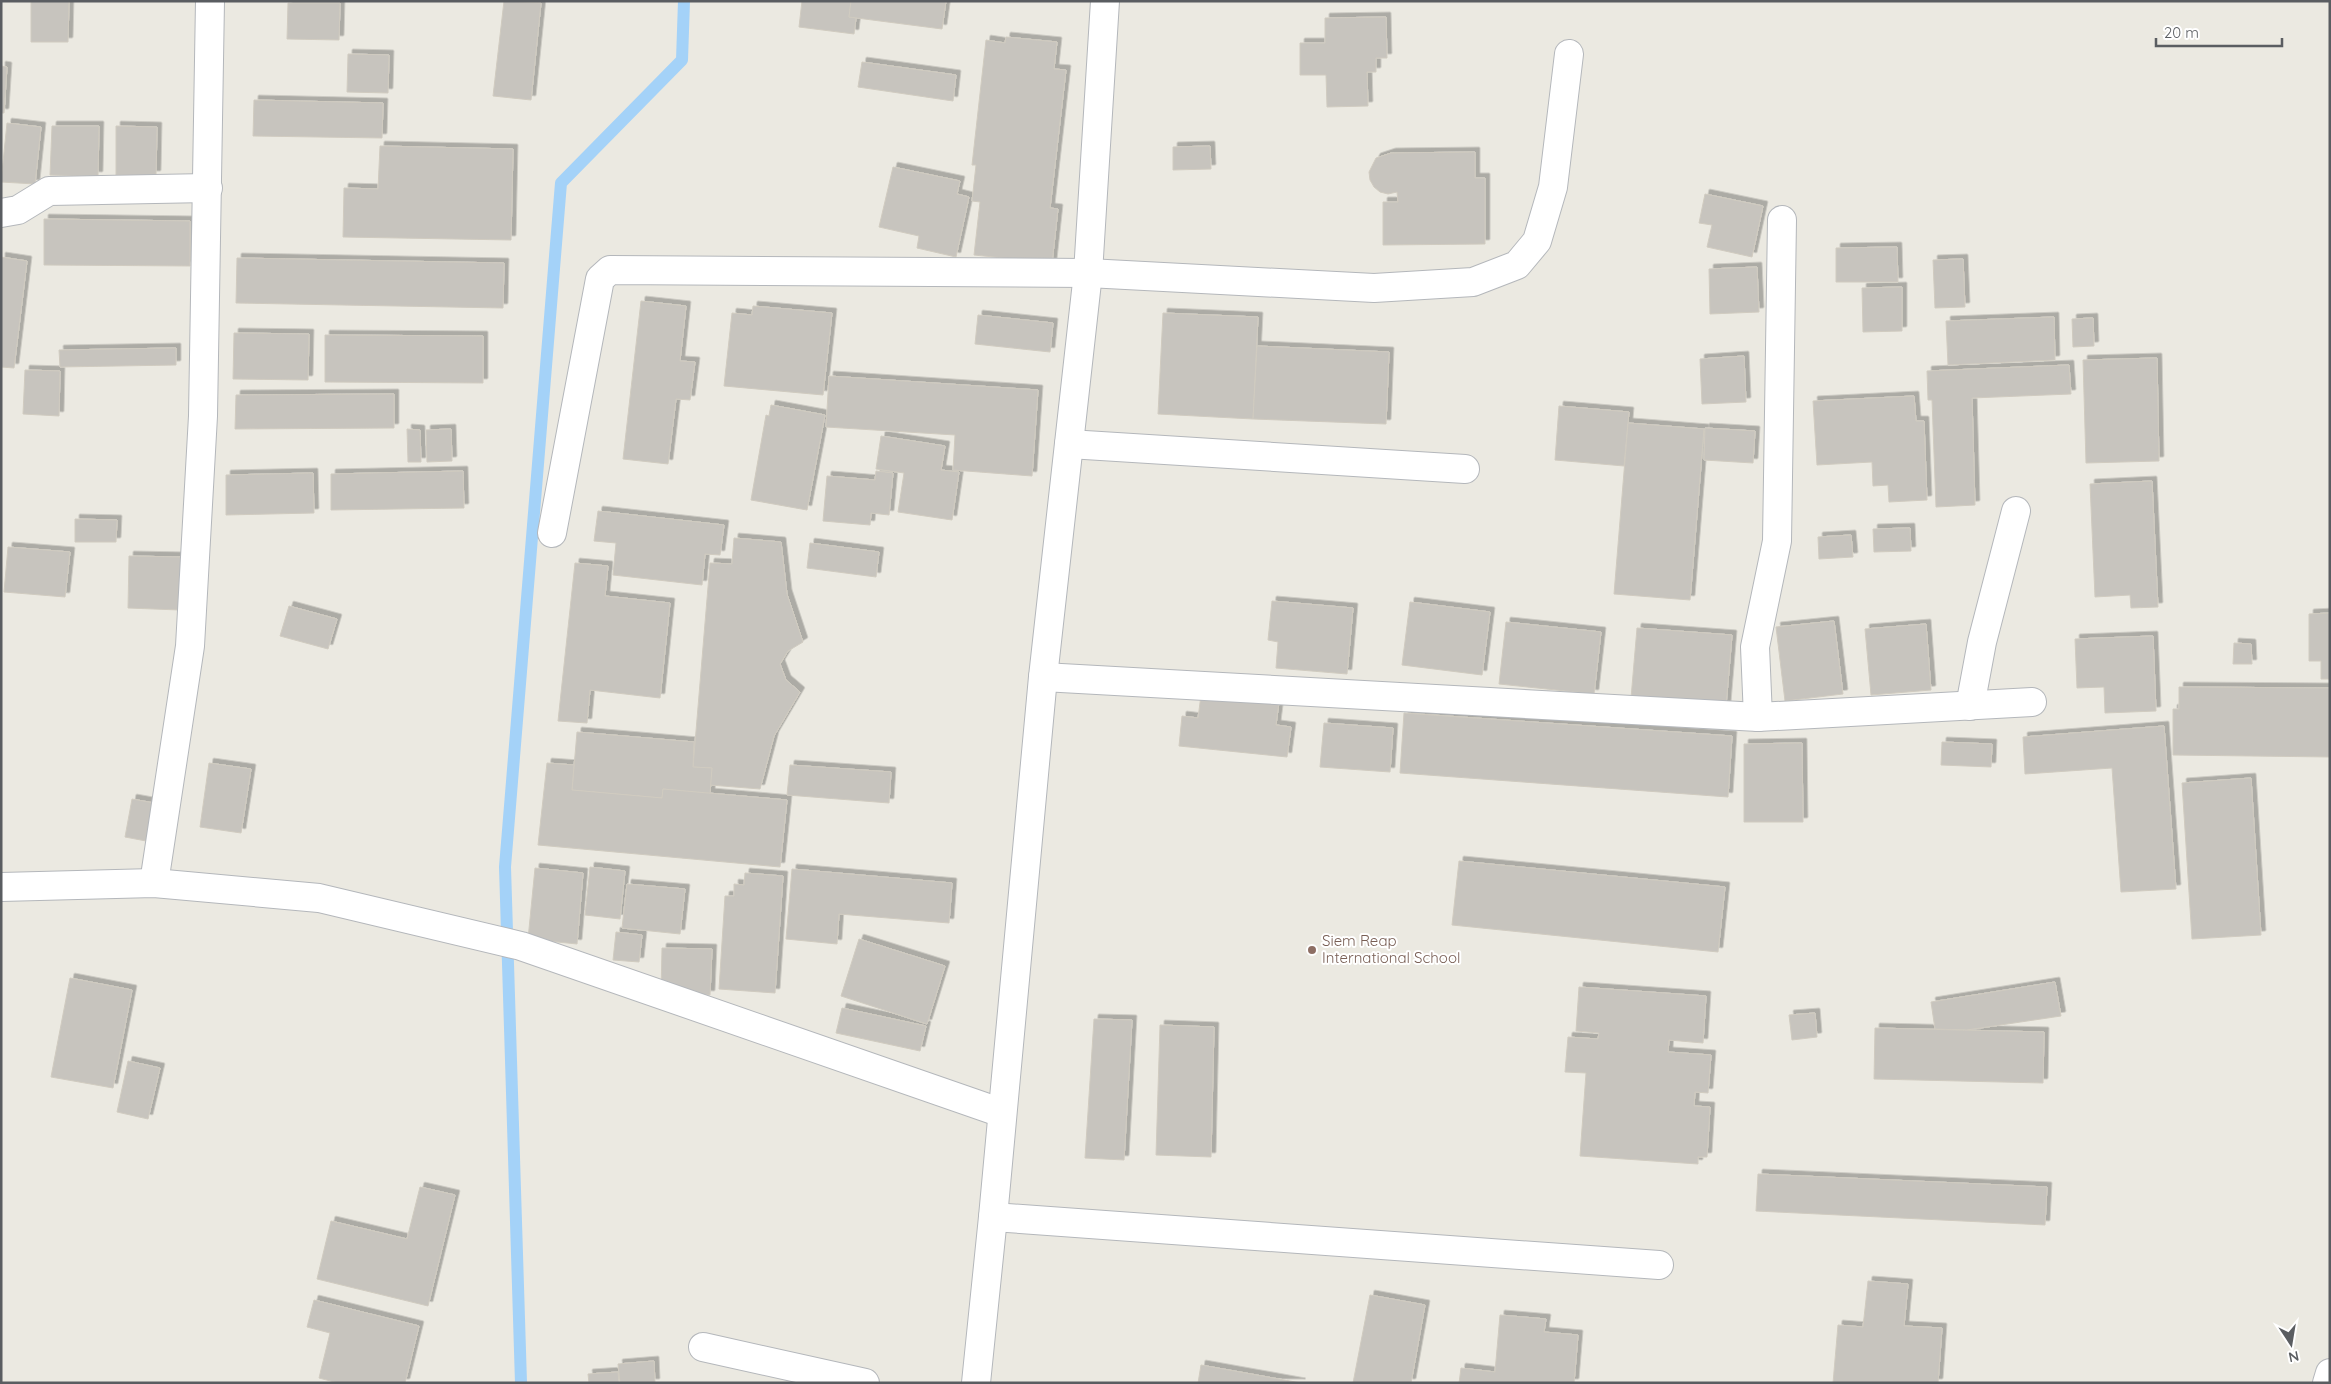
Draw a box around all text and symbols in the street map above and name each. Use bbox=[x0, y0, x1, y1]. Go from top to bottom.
scale bar bbox=[2156, 15, 2282, 47]
text: 20 m bbox=[2164, 23, 2199, 42]
place label: Siem Reap International School bbox=[1322, 931, 1460, 967]
marker: Siem Reap International School bbox=[1306, 944, 1318, 956]
north arrow bbox=[2266, 1319, 2316, 1369]
text: N bbox=[2287, 1347, 2301, 1367]

